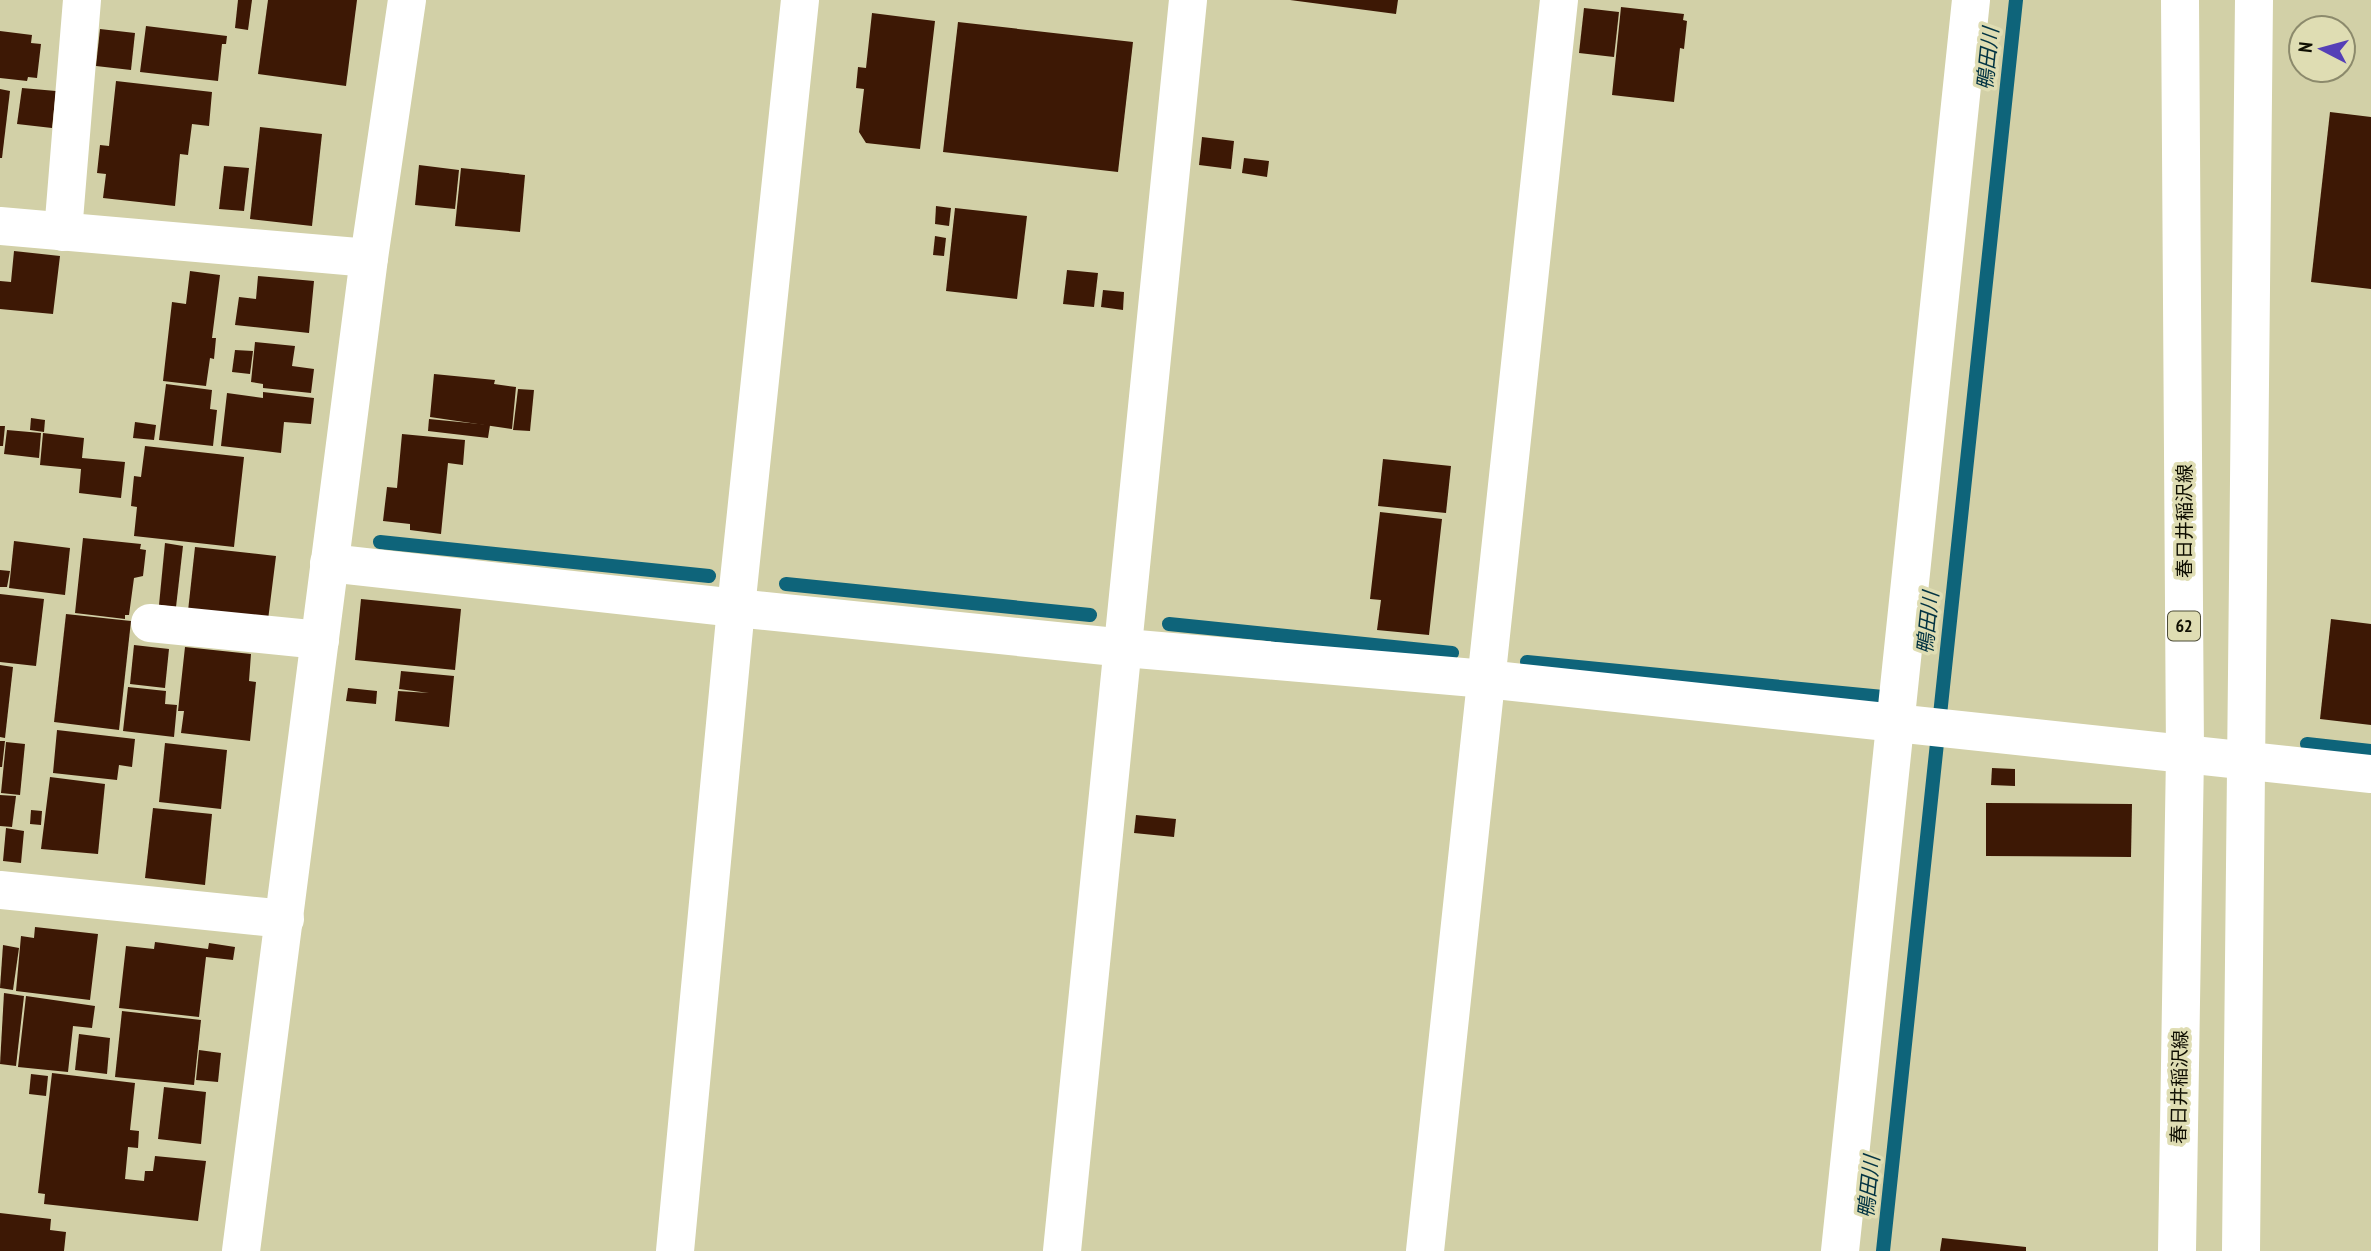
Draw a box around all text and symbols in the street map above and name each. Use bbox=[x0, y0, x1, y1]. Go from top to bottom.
north arrow bbox=[2287, 14, 2357, 84]
water label: 鴨田川 bbox=[1971, 24, 2004, 92]
text: N bbox=[2293, 41, 2318, 54]
street label: 春日井稲沢線 bbox=[2172, 464, 2196, 578]
water label: 鴨田川 bbox=[1911, 588, 1944, 656]
road number: 62 bbox=[2168, 612, 2200, 640]
street label: 春日井稲沢線 bbox=[2166, 1030, 2192, 1144]
water label: 鴨田川 bbox=[1852, 1152, 1885, 1220]

